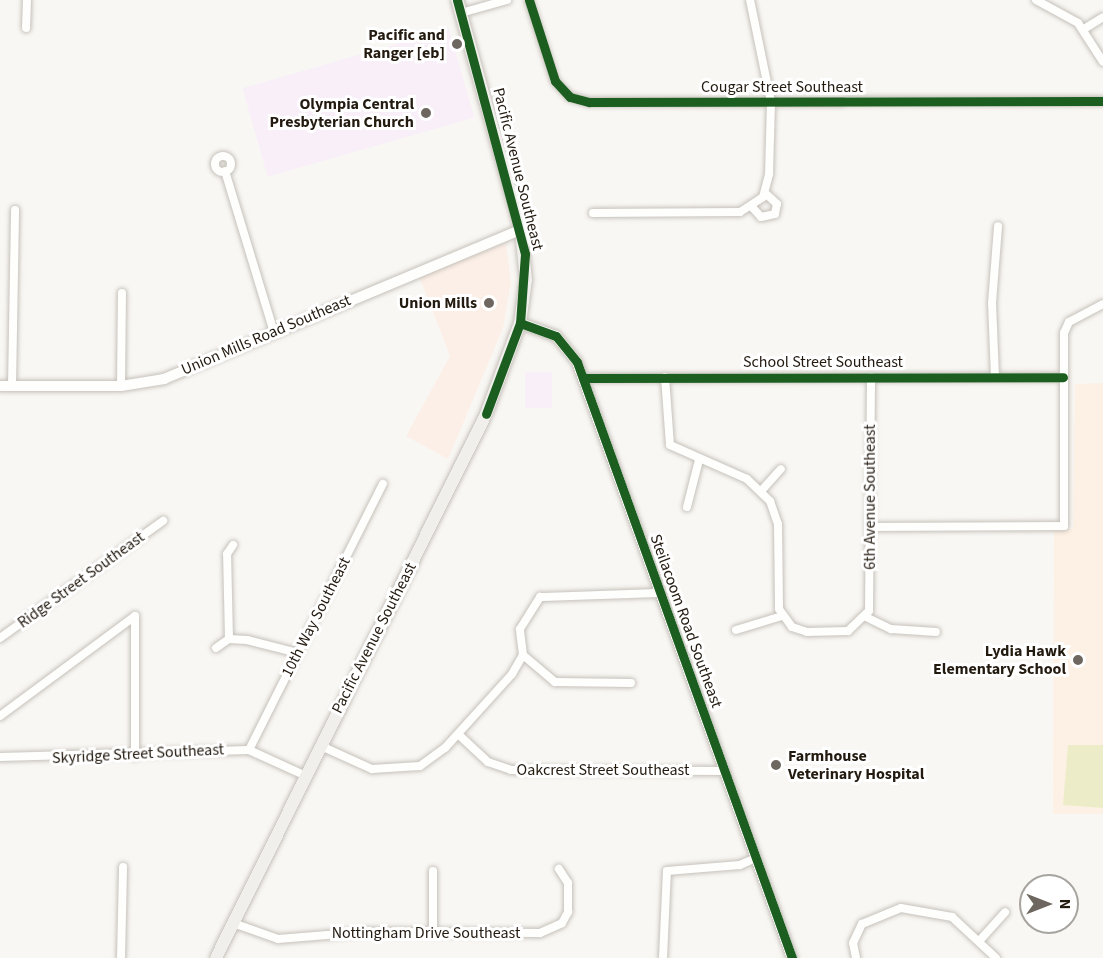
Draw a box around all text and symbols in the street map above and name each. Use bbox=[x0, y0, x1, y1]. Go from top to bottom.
place label: Pacific and Ranger [eb] bbox=[363, 25, 445, 63]
marker: Pacific and Ranger [eb] bbox=[450, 37, 464, 51]
street label: Cougar Street Southeast bbox=[701, 77, 863, 97]
street label: Pacific Avenue Southeast bbox=[488, 86, 548, 252]
place label: Olympia Central Presbyterian Church bbox=[269, 94, 414, 132]
marker: Olympia Central Presbyterian Church bbox=[419, 106, 433, 120]
street label: Union Mills Road Southeast bbox=[178, 291, 354, 379]
place label: Union Mills bbox=[399, 293, 477, 313]
marker: Union Mills bbox=[482, 296, 496, 310]
street label: School Street Southeast bbox=[743, 352, 903, 372]
street label: 6th Avenue Southeast bbox=[860, 424, 880, 570]
street label: Ridge Street Southeast bbox=[14, 528, 148, 632]
street label: Steilacoom Road Southeast bbox=[646, 532, 726, 710]
street label: 10th Way Southeast bbox=[278, 554, 354, 680]
street label: Pacific Avenue Southeast bbox=[328, 559, 420, 717]
place label: Lydia Hawk Elementary School bbox=[933, 641, 1066, 679]
marker: Lydia Hawk Elementary School bbox=[1071, 653, 1085, 667]
street label: Skyridge Street Southeast bbox=[52, 740, 224, 768]
place label: Farmhouse Veterinary Hospital bbox=[788, 746, 924, 784]
marker: Farmhouse Veterinary Hospital bbox=[769, 758, 783, 772]
street label: Oakcrest Street Southeast bbox=[517, 760, 689, 780]
north arrow bbox=[1019, 874, 1079, 934]
text: N bbox=[1054, 899, 1076, 909]
street label: Nottingham Drive Southeast bbox=[332, 923, 520, 943]

